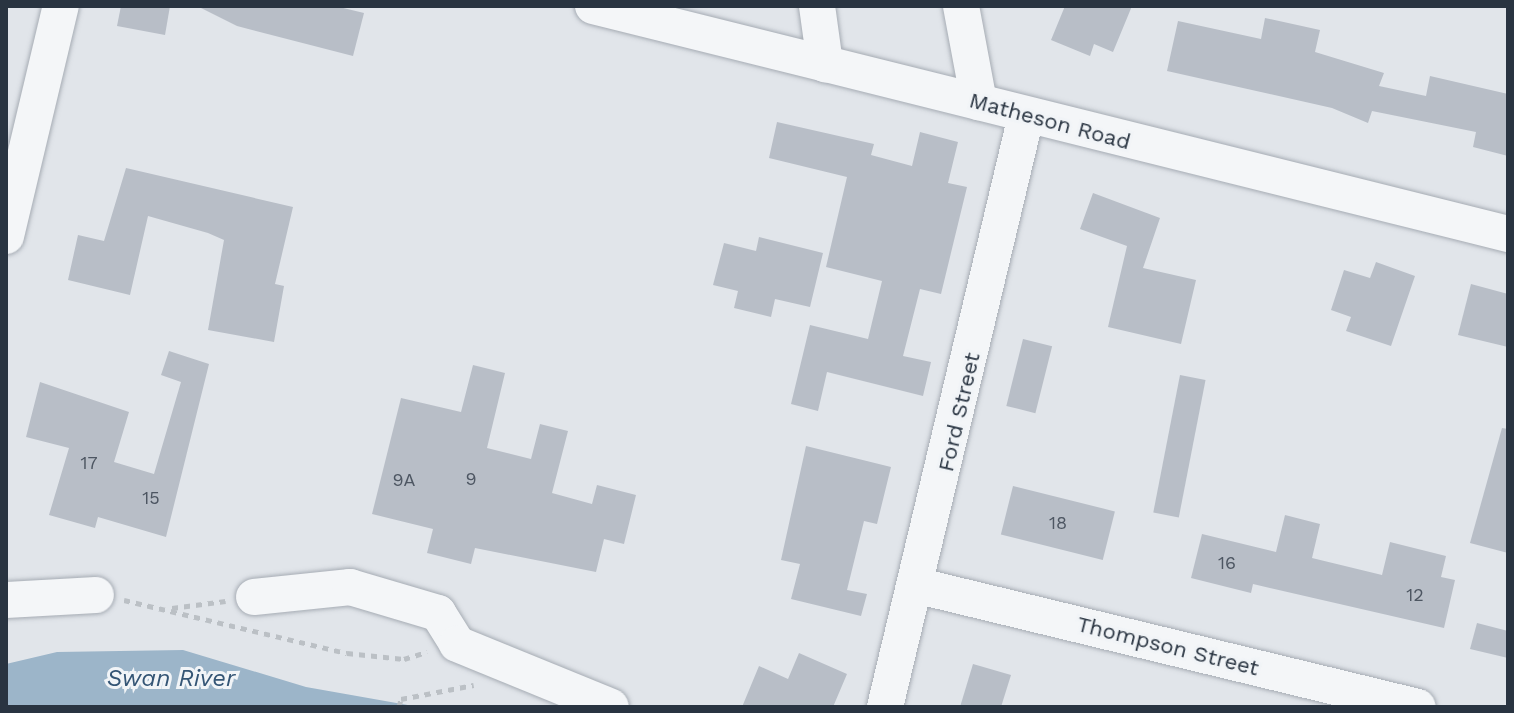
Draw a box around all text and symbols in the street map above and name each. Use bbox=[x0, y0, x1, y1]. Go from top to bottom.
street label: Matheson Road bbox=[967, 87, 1133, 155]
street label: Ford Street bbox=[932, 350, 986, 474]
house number: 17 bbox=[80, 452, 98, 474]
house number: 9 bbox=[465, 468, 477, 490]
house number: 9A bbox=[393, 469, 415, 491]
house number: 15 bbox=[142, 487, 160, 509]
house number: 18 bbox=[1049, 512, 1067, 534]
house number: 16 bbox=[1218, 552, 1236, 574]
house number: 12 bbox=[1406, 584, 1424, 606]
street label: Thompson Street bbox=[1074, 611, 1262, 681]
water label: Swan River bbox=[107, 665, 235, 693]

